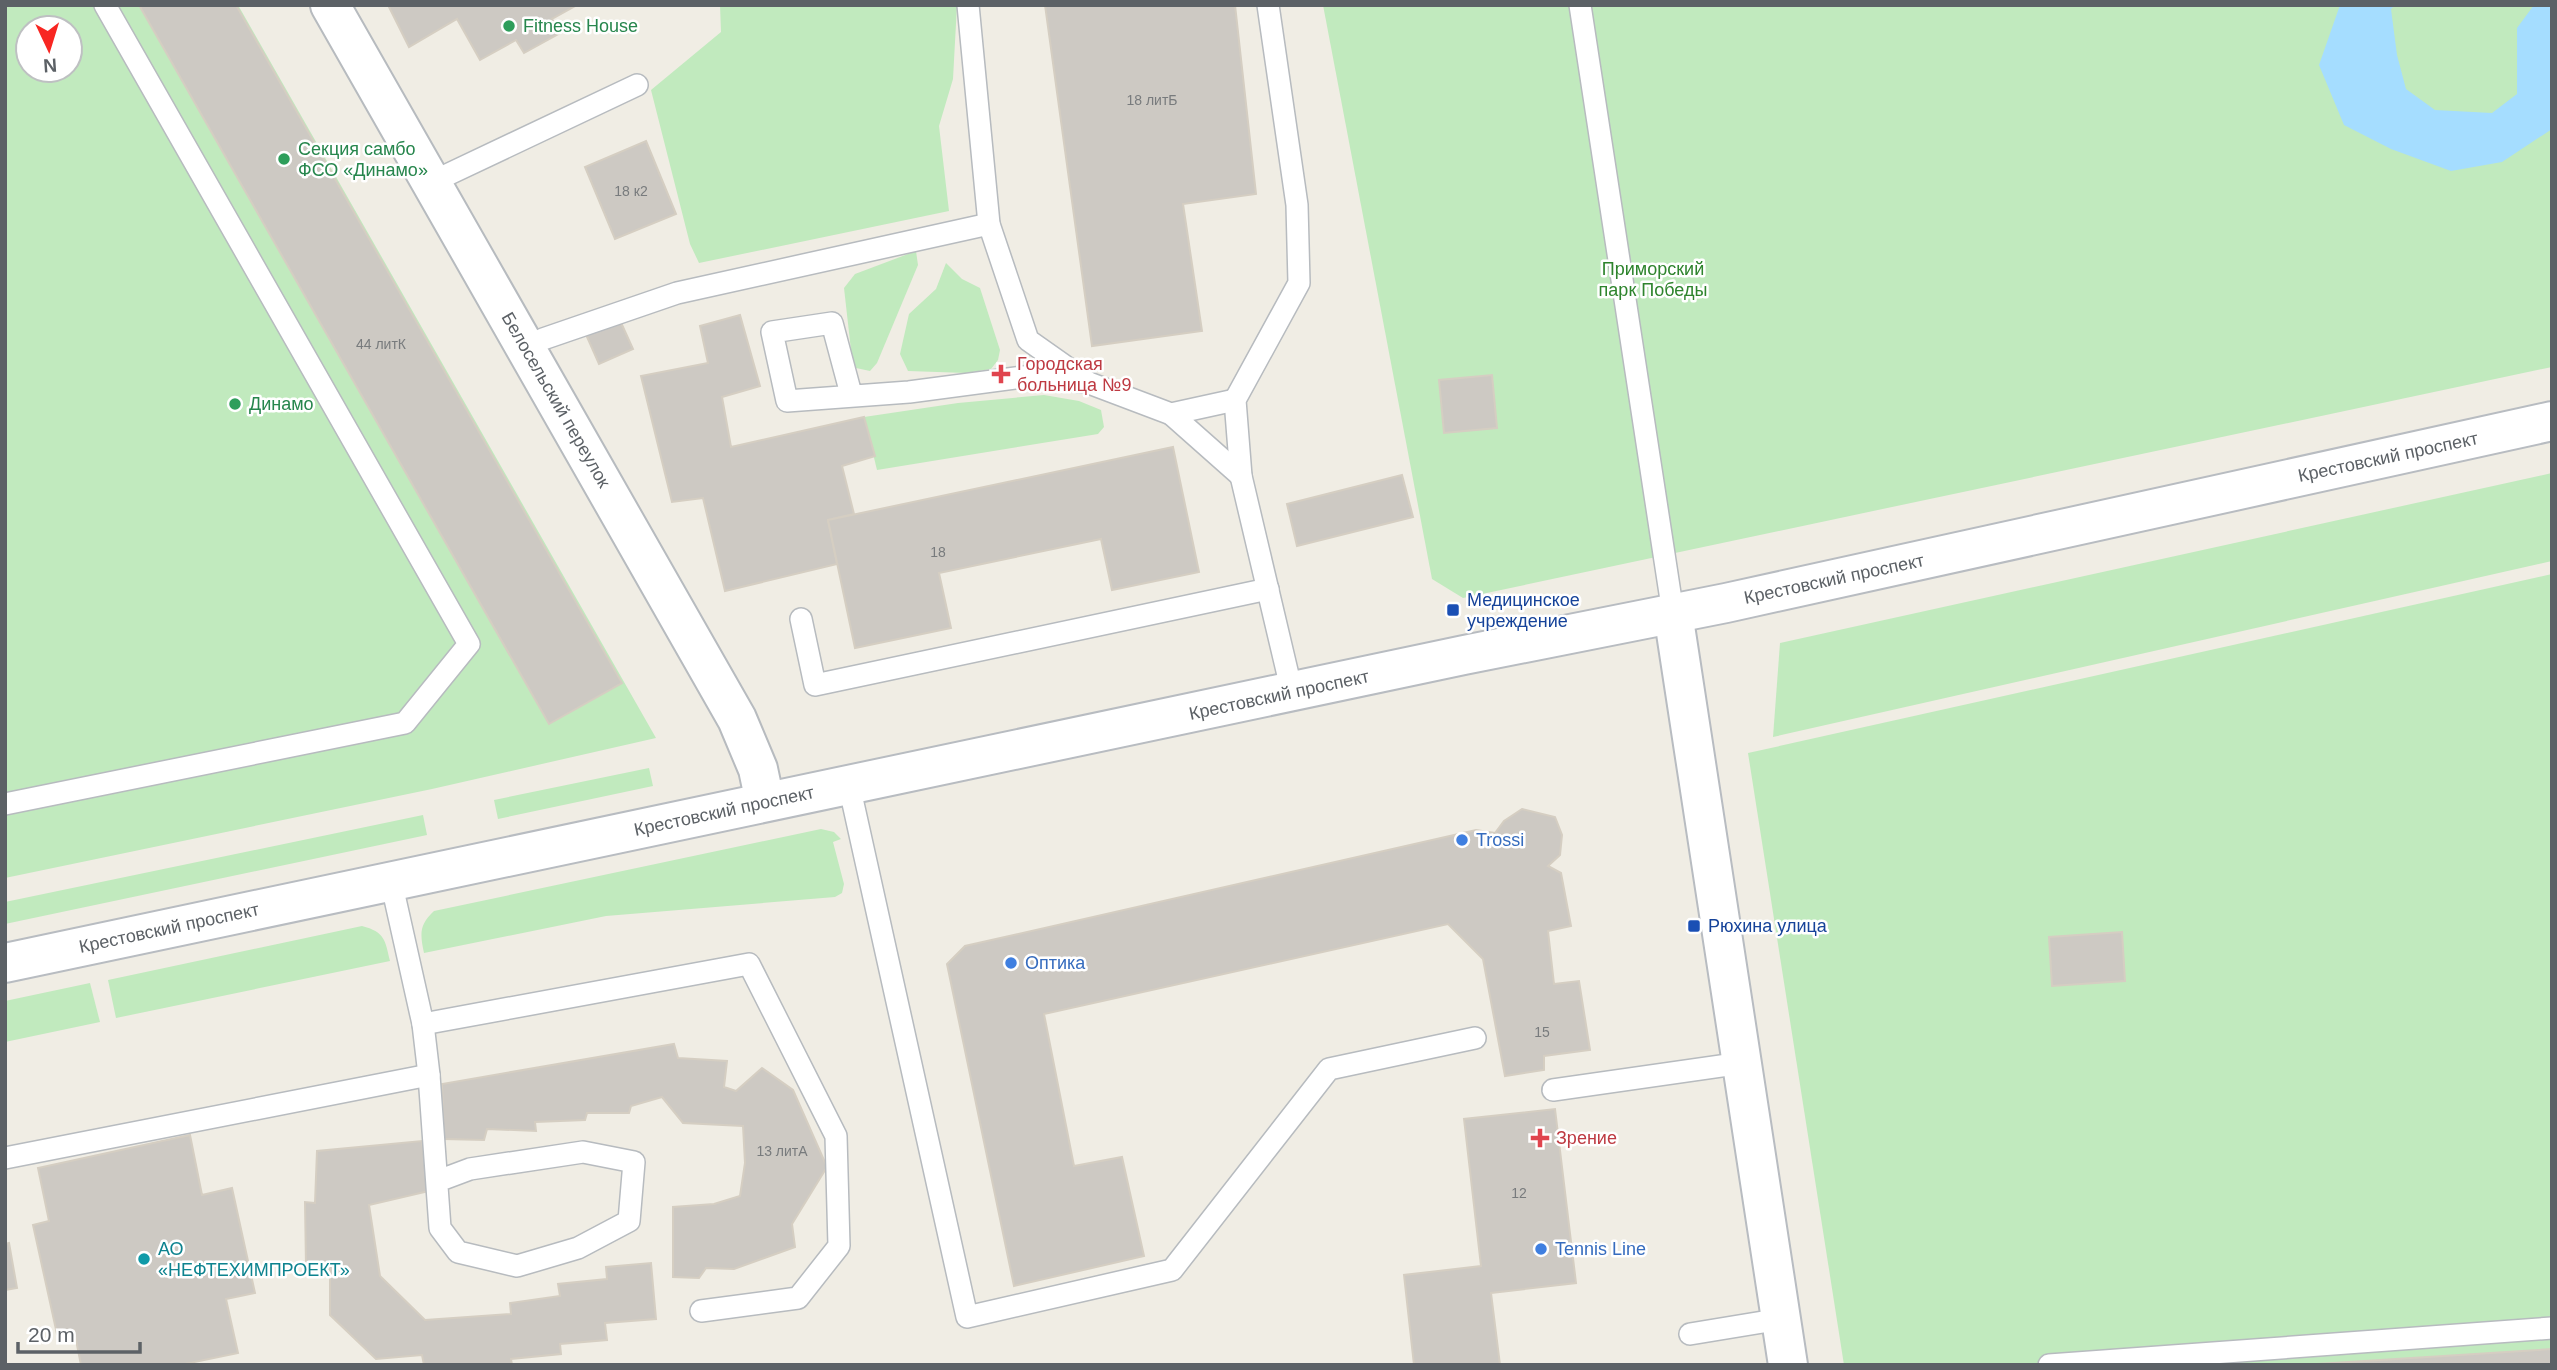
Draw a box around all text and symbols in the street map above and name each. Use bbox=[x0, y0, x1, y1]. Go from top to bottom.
north arrow bbox=[14, 14, 84, 84]
place label: Fitness House bbox=[523, 16, 638, 36]
marker: Fitness House bbox=[501, 18, 517, 34]
text: N bbox=[43, 55, 58, 76]
house number: 18 литБ bbox=[1126, 92, 1178, 108]
place label: Секция самбо ФСО «Динамо» bbox=[298, 139, 428, 180]
marker: Секция самбо ФСО «Динамо» bbox=[276, 151, 292, 167]
house number: 18 к2 bbox=[614, 183, 648, 199]
park label: Приморский парк Победы bbox=[1599, 259, 1707, 300]
street label: Белосельский переулок bbox=[498, 309, 614, 491]
house number: 44 литК bbox=[356, 336, 407, 352]
place label: Городская больница №9 bbox=[1017, 354, 1131, 395]
marker: Городская больница №9 bbox=[991, 364, 1011, 384]
place label: Динамо bbox=[249, 394, 314, 414]
marker: Динамо bbox=[227, 396, 243, 412]
street label: Крестовский проспект bbox=[2296, 428, 2480, 486]
house number: 18 bbox=[930, 544, 946, 560]
street label: Крестовский проспект bbox=[1742, 550, 1926, 608]
place label: Медицинское учреждение bbox=[1467, 590, 1580, 631]
marker: Медицинское учреждение bbox=[1445, 602, 1461, 618]
street label: Крестовский проспект bbox=[1187, 666, 1371, 724]
street label: Крестовский проспект bbox=[632, 782, 816, 840]
place label: Trossi bbox=[1476, 830, 1524, 850]
marker: Trossi bbox=[1454, 832, 1470, 848]
street label: Крестовский проспект bbox=[77, 899, 261, 957]
place label: Рюхина улица bbox=[1708, 916, 1828, 936]
marker: Рюхина улица bbox=[1686, 918, 1702, 934]
place label: Оптика bbox=[1025, 953, 1086, 973]
marker: Оптика bbox=[1003, 955, 1019, 971]
house number: 15 bbox=[1534, 1024, 1550, 1040]
marker: Зрение bbox=[1530, 1128, 1550, 1148]
place label: Зрение bbox=[1556, 1128, 1617, 1148]
house number: 13 литА bbox=[756, 1143, 808, 1159]
house number: 12 bbox=[1511, 1185, 1527, 1201]
place label: АО «НЕФТЕХИМПРОЕКТ» bbox=[158, 1239, 350, 1280]
place label: Tennis Line bbox=[1555, 1239, 1646, 1259]
marker: Tennis Line bbox=[1533, 1241, 1549, 1257]
marker: АО «НЕФТЕХИМПРОЕКТ» bbox=[136, 1251, 152, 1267]
scale bar bbox=[18, 1310, 140, 1354]
text: 20 m bbox=[28, 1323, 75, 1346]

